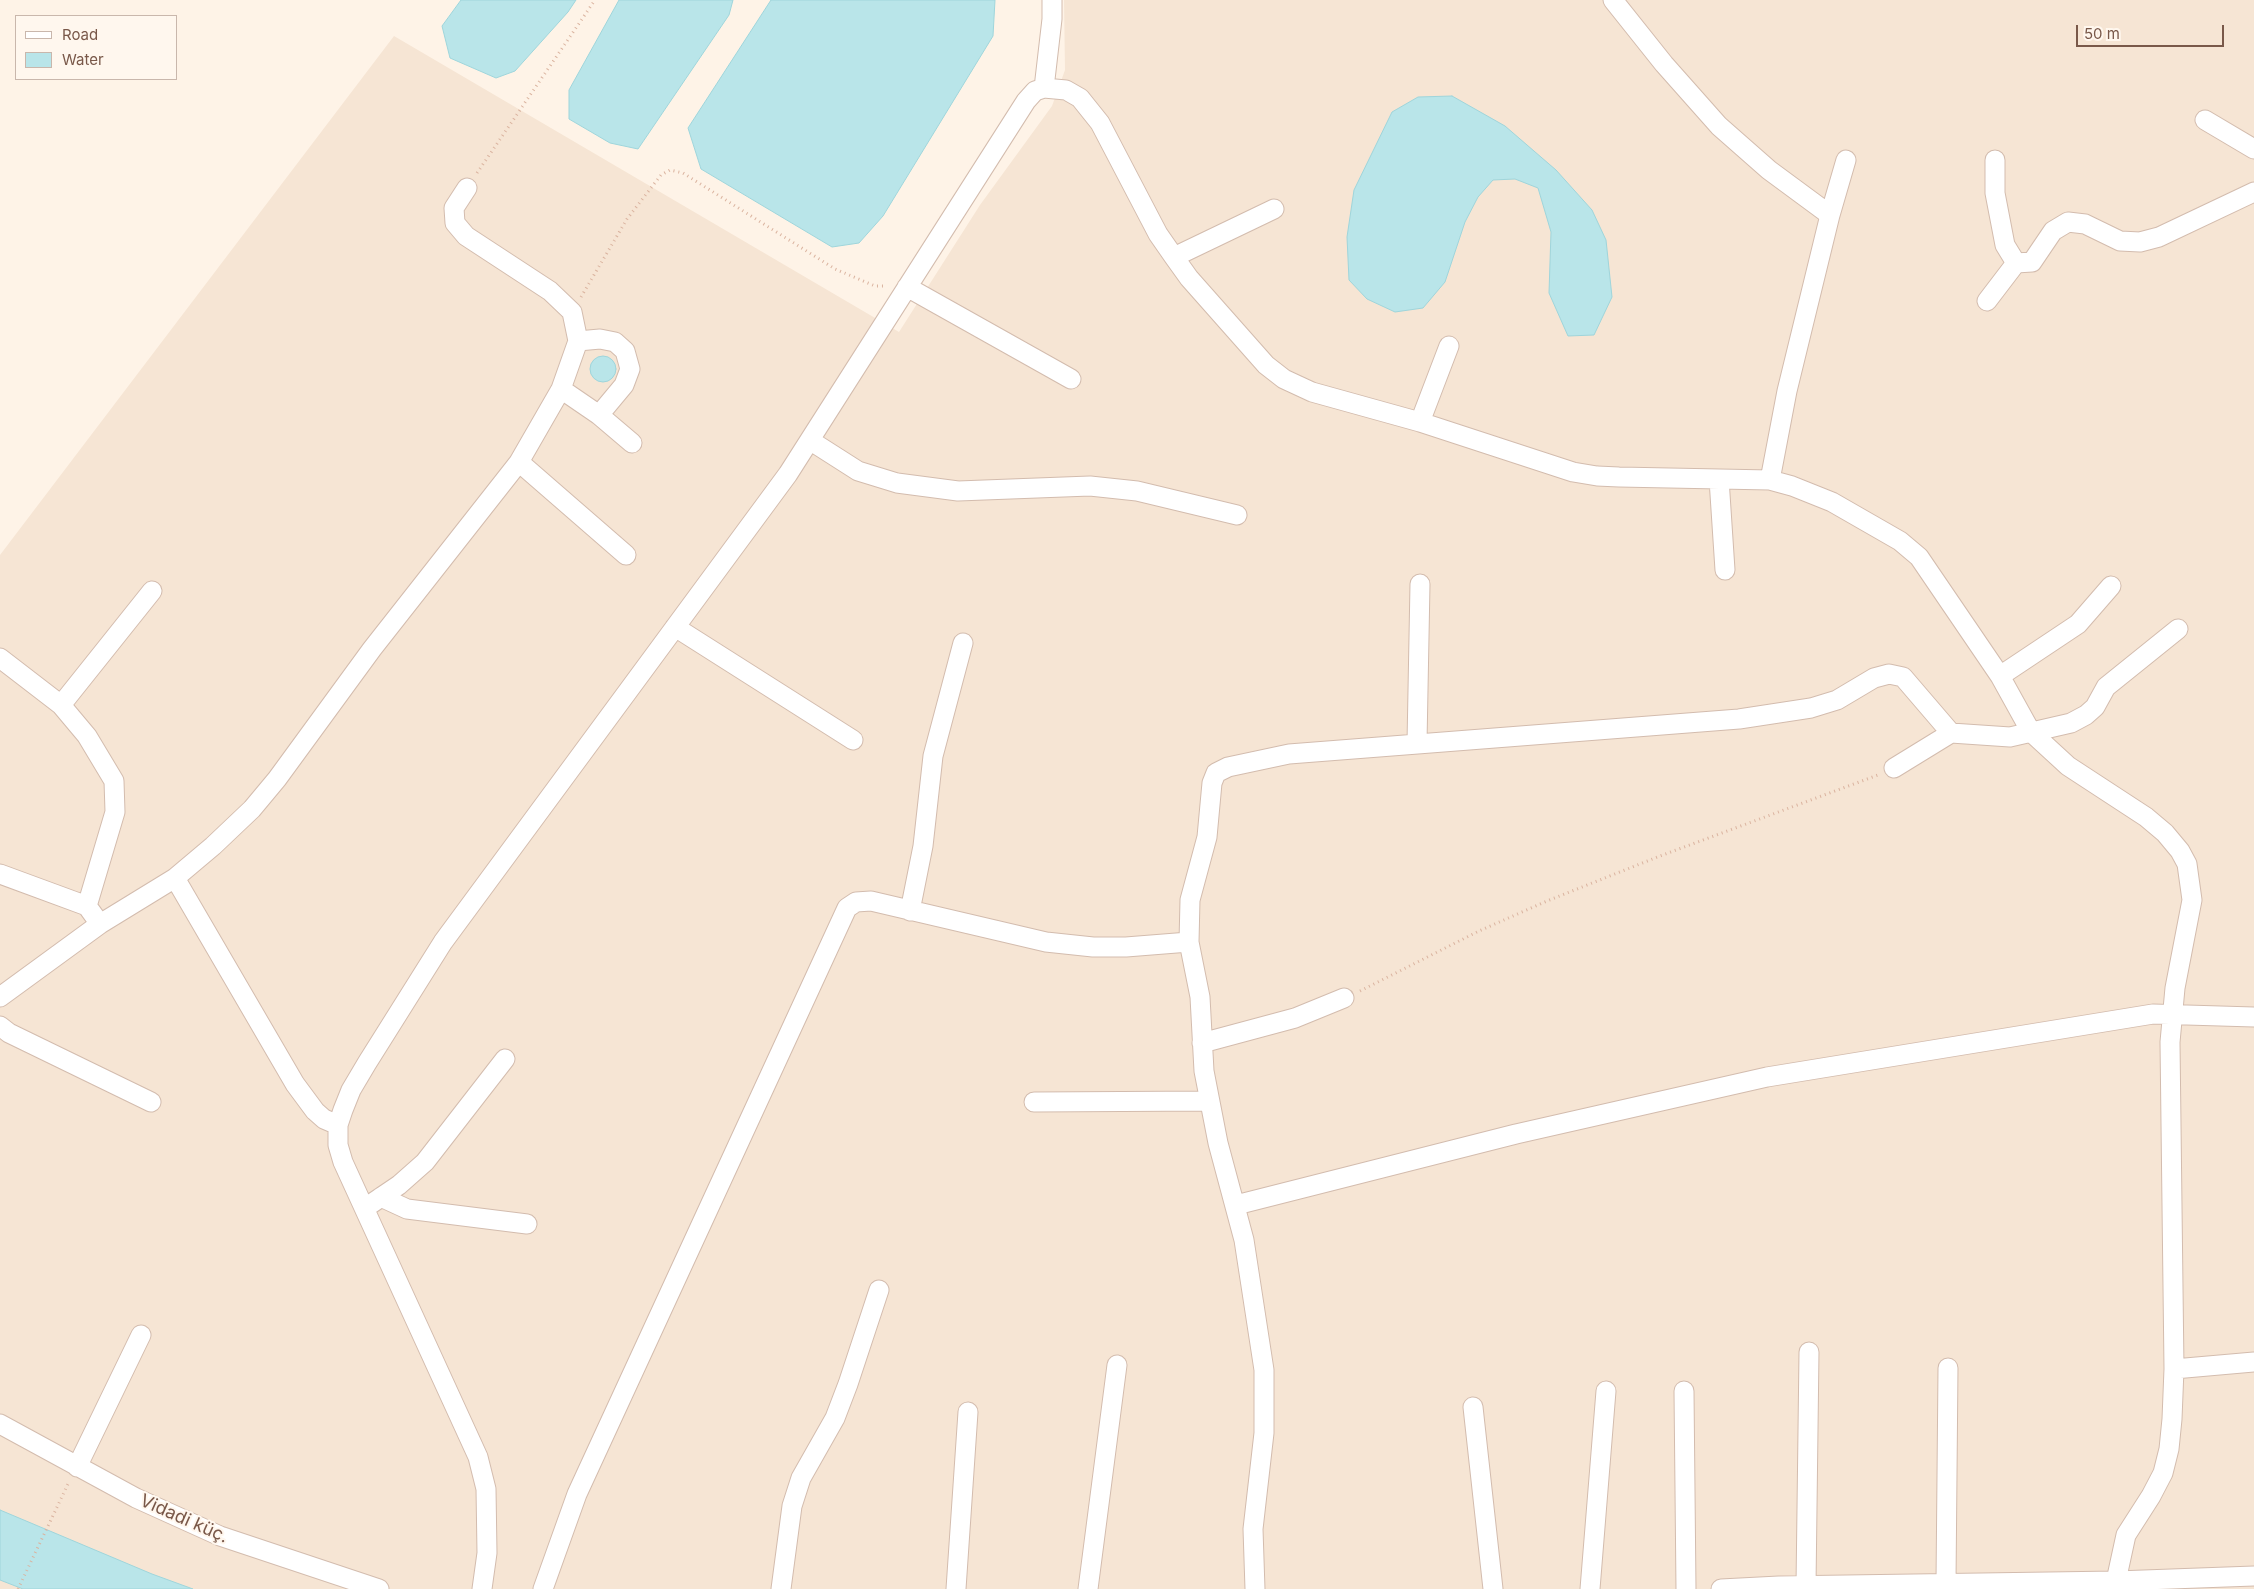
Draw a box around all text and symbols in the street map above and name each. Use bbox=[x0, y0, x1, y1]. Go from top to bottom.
legend bbox=[15, 15, 178, 80]
scale bar bbox=[2079, 15, 2226, 47]
text: 50 m bbox=[2084, 24, 2120, 43]
text: Road bbox=[62, 25, 98, 44]
text: Water bbox=[62, 50, 104, 69]
street label: Vidadi küç. bbox=[137, 1490, 231, 1548]

